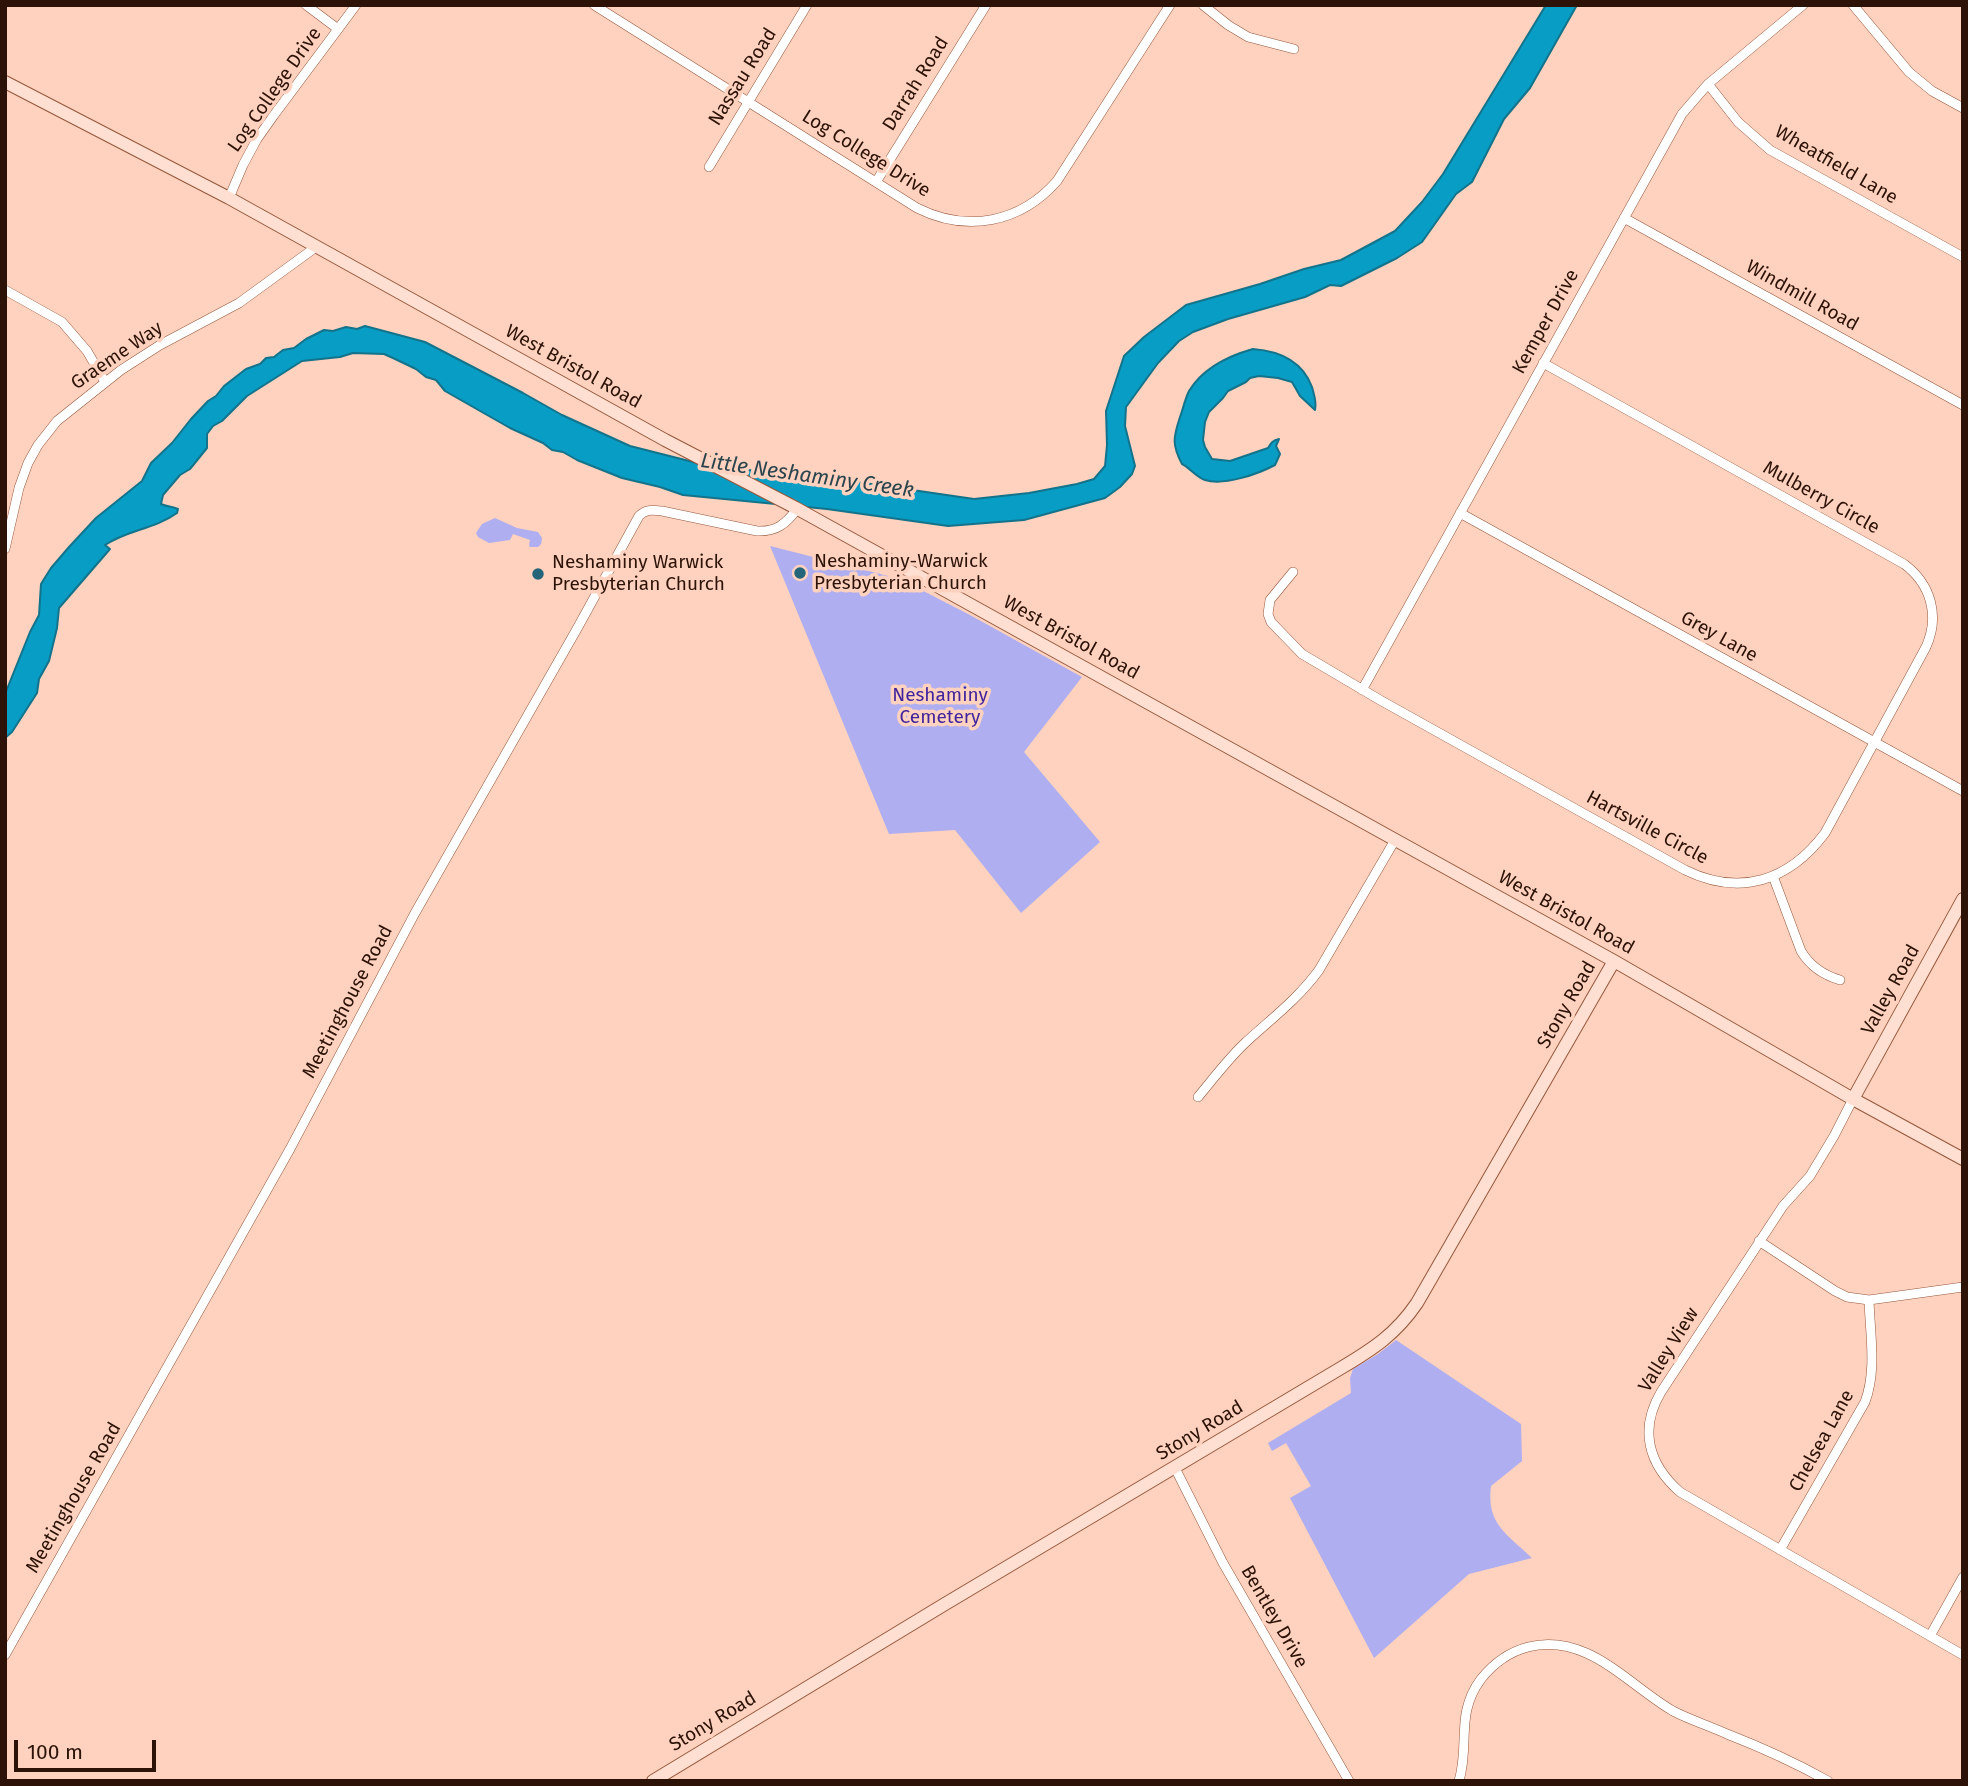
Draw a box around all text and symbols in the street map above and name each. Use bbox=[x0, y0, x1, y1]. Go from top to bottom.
street label: Log College Drive bbox=[223, 23, 327, 157]
street label: Nassau Road bbox=[704, 24, 782, 130]
street label: Darrah Road bbox=[878, 33, 954, 135]
street label: Log College Drive bbox=[798, 105, 934, 203]
street label: Wheatfield Lane bbox=[1770, 121, 1902, 209]
street label: Windmill Road bbox=[1742, 256, 1862, 336]
street label: Kemper Drive bbox=[1508, 266, 1584, 378]
street label: Graeme Way bbox=[67, 317, 167, 395]
street label: West Bristol Road bbox=[501, 320, 645, 414]
water label: Little Neshaminy Creek bbox=[699, 449, 915, 503]
street label: Mulberry Circle bbox=[1759, 457, 1883, 539]
place label: Neshaminy-Warwick Presbyterian Church bbox=[814, 551, 988, 595]
place label: Neshaminy Warwick Presbyterian Church bbox=[552, 552, 725, 596]
marker: Neshaminy-Warwick Presbyterian Church bbox=[792, 565, 808, 581]
marker: Neshaminy Warwick Presbyterian Church bbox=[530, 566, 546, 582]
street label: West Bristol Road bbox=[999, 591, 1143, 685]
street label: Grey Lane bbox=[1677, 607, 1761, 667]
park label: Neshaminy Cemetery bbox=[892, 685, 988, 729]
street label: Hartsville Circle bbox=[1582, 786, 1712, 870]
street label: West Bristol Road bbox=[1494, 866, 1638, 960]
street label: Meetinghouse Road bbox=[298, 922, 398, 1082]
street label: Valley Road bbox=[1857, 941, 1925, 1039]
street label: Stony Road bbox=[1533, 957, 1601, 1053]
street label: Valley View bbox=[1634, 1303, 1704, 1397]
street label: Chelsea Lane bbox=[1785, 1386, 1859, 1496]
street label: Stony Road bbox=[1152, 1396, 1248, 1466]
street label: Meetinghouse Road bbox=[22, 1419, 126, 1577]
street label: Bentley Drive bbox=[1236, 1562, 1312, 1672]
street label: Stony Road bbox=[665, 1687, 761, 1757]
scale bar bbox=[18, 1726, 159, 1770]
text: 100 m bbox=[27, 1739, 83, 1765]

